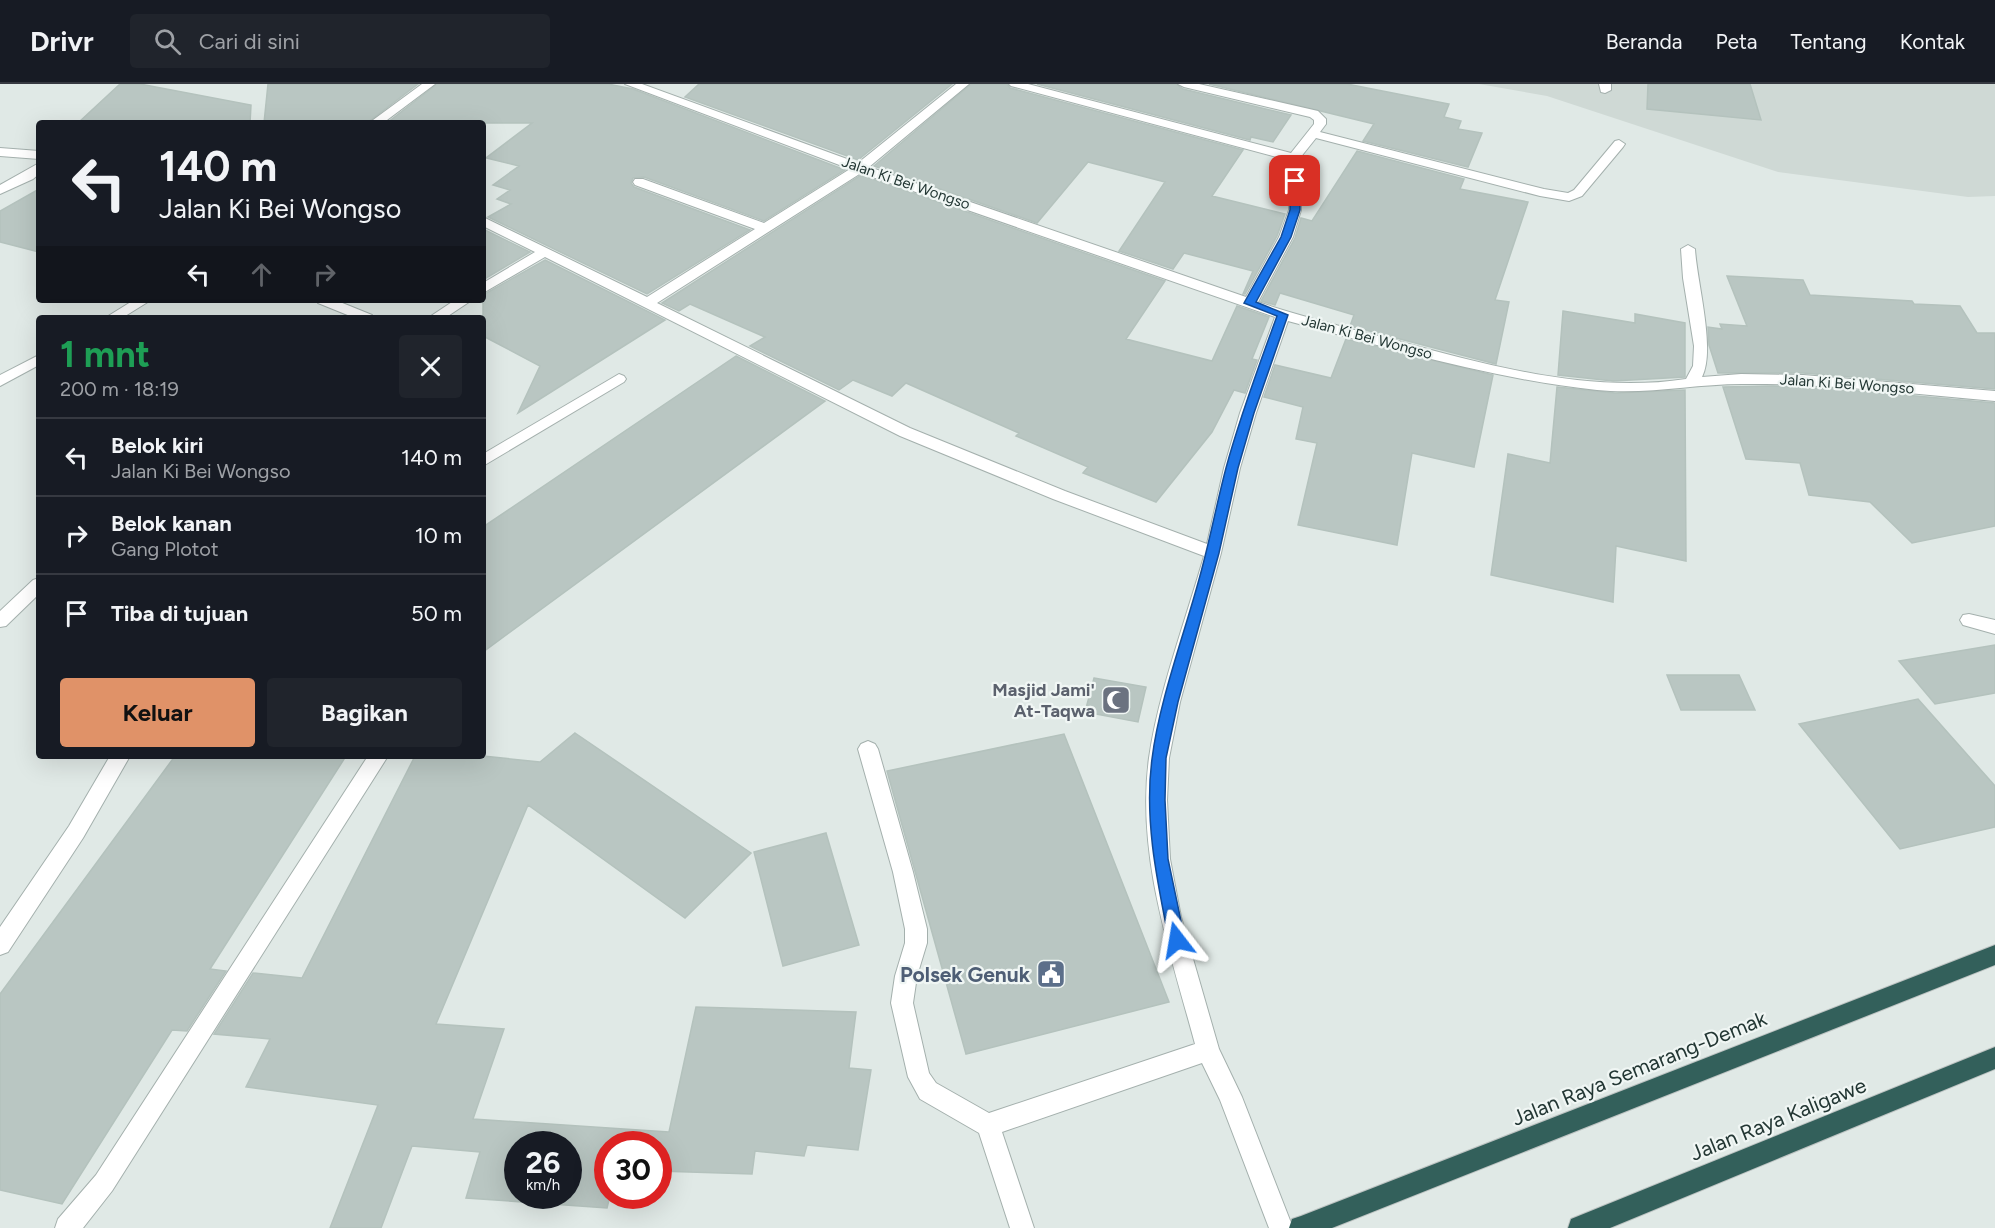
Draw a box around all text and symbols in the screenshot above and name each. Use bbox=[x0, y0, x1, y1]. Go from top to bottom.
search box bbox=[130, 14, 550, 68]
text: Drivr bbox=[30, 24, 94, 58]
icon: search bbox=[151, 25, 184, 58]
text: Cari di sini bbox=[199, 28, 300, 55]
text: Beranda bbox=[1606, 29, 1683, 54]
text: Peta bbox=[1716, 29, 1758, 54]
text: Tentang bbox=[1791, 29, 1867, 54]
text: Kontak bbox=[1900, 29, 1965, 54]
text: 140 m bbox=[159, 141, 277, 192]
icon: left bbox=[60, 144, 138, 222]
street label: Jalan Ki Bei Wongso bbox=[839, 153, 973, 214]
pin bbox=[1269, 155, 1320, 206]
icon: arrive bbox=[1278, 164, 1311, 197]
text: Jalan Ki Bei Wongso bbox=[159, 192, 401, 225]
icon: left bbox=[182, 258, 215, 291]
icon: ahead bbox=[245, 258, 278, 291]
icon: right bbox=[308, 258, 341, 291]
street label: Jalan Ki Bei Wongso bbox=[1300, 311, 1435, 363]
text: 1 mnt bbox=[60, 333, 150, 376]
button: close bbox=[399, 335, 462, 398]
street label: Jalan Ki Bei Wongso bbox=[1779, 370, 1915, 398]
text: 200 m · 18:19 bbox=[60, 377, 179, 401]
text: Belok kiri bbox=[111, 432, 204, 459]
icon: left bbox=[60, 441, 93, 474]
text: 140 m bbox=[401, 444, 462, 471]
text: Jalan Ki Bei Wongso bbox=[111, 459, 291, 483]
text: Belok kanan bbox=[111, 510, 232, 537]
icon: right bbox=[60, 519, 93, 552]
text: 10 m bbox=[415, 522, 462, 549]
text: Gang Plotot bbox=[111, 537, 219, 561]
icon: arrive bbox=[60, 597, 93, 630]
text: Tiba di tujuan bbox=[111, 600, 248, 627]
text: 50 m bbox=[411, 600, 462, 627]
button: Keluar bbox=[60, 678, 255, 747]
button: Bagikan bbox=[267, 678, 462, 747]
place label: Masjid Jami' At-Taqwa bbox=[992, 679, 1095, 722]
mosque icon: Masjid Jami' At-Taqwa bbox=[1100, 684, 1132, 716]
position arrow bbox=[1145, 908, 1209, 972]
public building icon: Polsek Genuk bbox=[1035, 958, 1067, 990]
place label: Polsek Genuk bbox=[900, 962, 1031, 987]
street label: Jalan Raya Semarang-Demak bbox=[1508, 1005, 1771, 1131]
street label: Jalan Raya Kaligawe bbox=[1686, 1072, 1870, 1166]
speed limit sign: 30 bbox=[594, 1131, 672, 1209]
text: 26 bbox=[526, 1144, 560, 1181]
text: km/h bbox=[526, 1176, 560, 1194]

